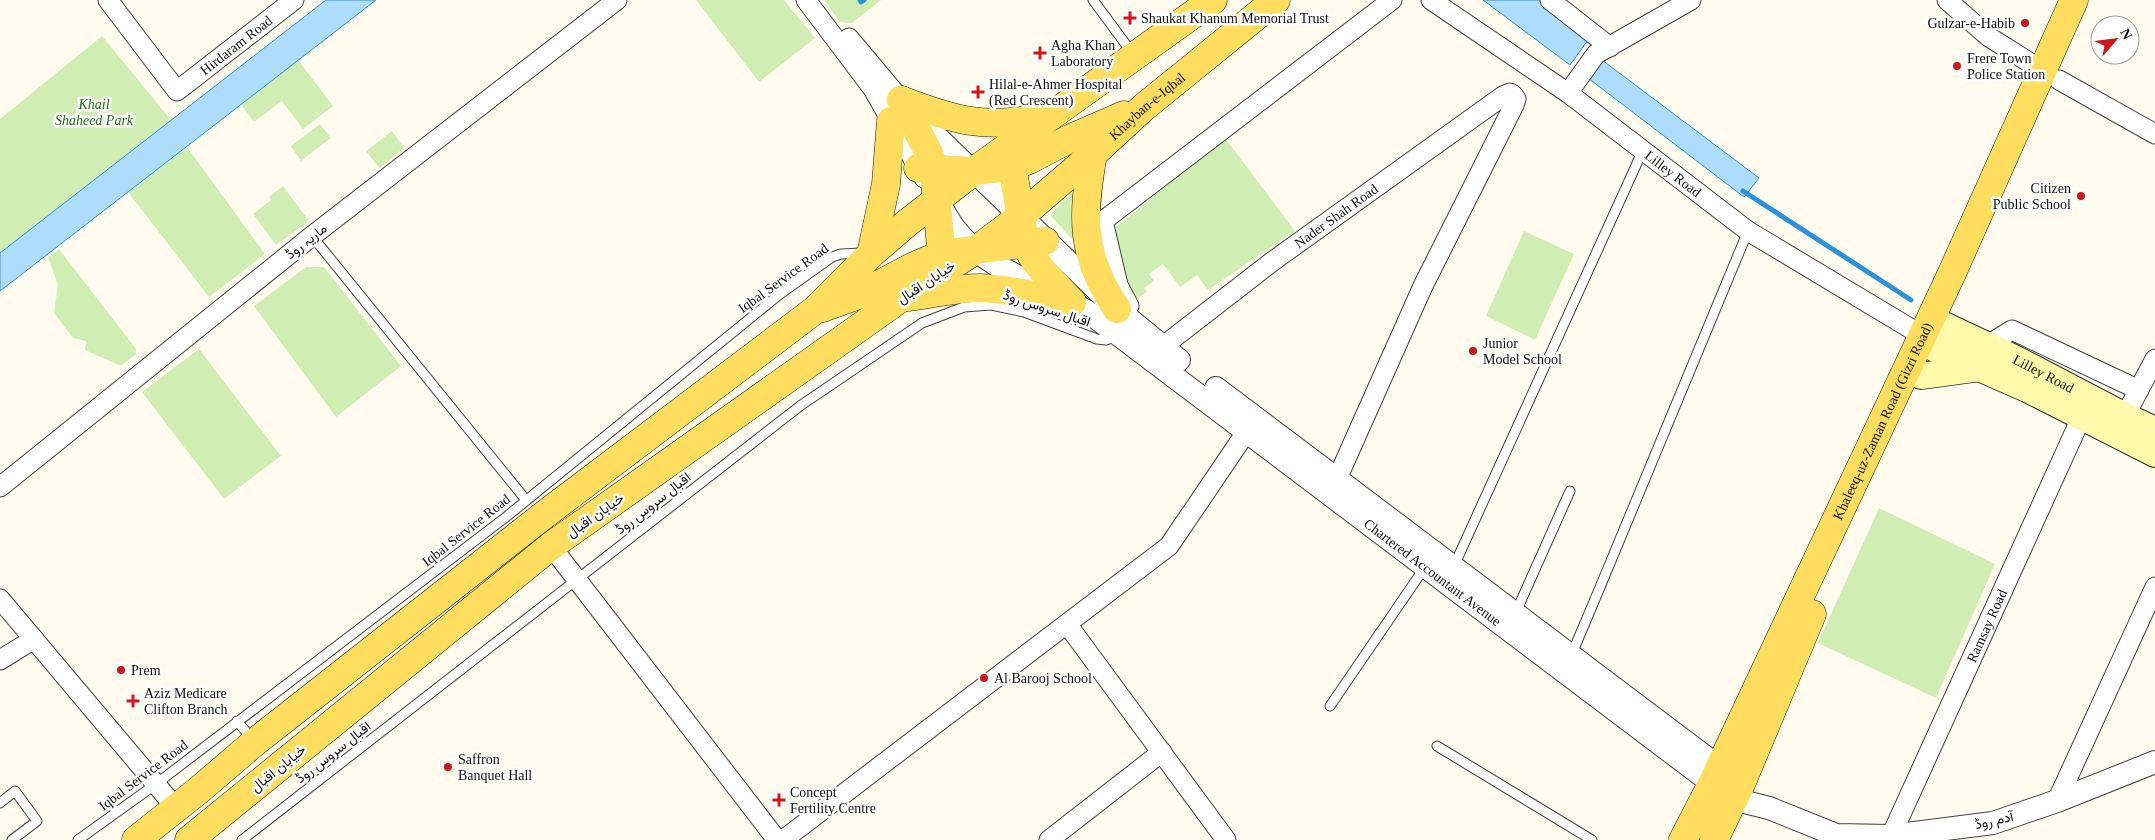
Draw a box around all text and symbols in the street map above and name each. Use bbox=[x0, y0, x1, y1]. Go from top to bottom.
marker: Shaukat Khanum Memorial Trust bbox=[1123, 11, 1137, 25]
place label: Shaukat Khanum Memorial Trust bbox=[1141, 11, 1329, 26]
street label: Hirdaram Road bbox=[198, 13, 275, 78]
north arrow bbox=[2090, 15, 2140, 65]
place label: Gulzar-e-Habib bbox=[1927, 16, 2015, 31]
marker: Gulzar-e-Habib bbox=[2019, 17, 2031, 29]
text: N bbox=[2117, 26, 2135, 42]
place label: Agha Khan Laboratory bbox=[1051, 38, 1115, 69]
marker: Agha Khan Laboratory bbox=[1033, 46, 1047, 60]
place label: Frere Town Police Station bbox=[1967, 51, 2045, 82]
marker: Frere Town Police Station bbox=[1951, 60, 1963, 72]
street label: Khayban-e-Iqbal bbox=[1106, 70, 1188, 143]
place label: Hilal-e-Ahmer Hospital (Red Crescent) bbox=[989, 77, 1122, 109]
marker: Hilal-e-Ahmer Hospital (Red Crescent) bbox=[971, 85, 985, 99]
park label: Khail Shaheed Park bbox=[55, 97, 134, 128]
street label: Lilley Road bbox=[1642, 148, 1704, 200]
street label: Nader Shah Road bbox=[1292, 181, 1381, 251]
place label: Citizen Public School bbox=[1993, 181, 2071, 212]
marker: Citizen Public School bbox=[2075, 190, 2087, 202]
street label: ماریہ روڈ bbox=[283, 221, 330, 263]
street label: Iqbal Service Road bbox=[735, 241, 831, 316]
street label: خیابان اقبال bbox=[895, 258, 959, 308]
street label: اقبال سروس روڈ bbox=[1001, 287, 1092, 332]
street label: Khaleeq-uz-Zaman Road (Gizri Road) bbox=[1830, 320, 1937, 522]
place label: Junior Model School bbox=[1483, 336, 1562, 367]
marker: Junior Model School bbox=[1467, 345, 1479, 357]
street label: Lilley Road bbox=[2010, 352, 2076, 396]
street label: اقبال سروس روڈ bbox=[613, 470, 695, 539]
street label: خیابان اقبال bbox=[564, 490, 628, 542]
street label: Iqbal Service Road bbox=[419, 491, 513, 569]
street label: Chartered Accountant Avenue bbox=[1361, 516, 1504, 629]
street label: Ramsay Road bbox=[1964, 587, 2010, 665]
place label: Prem bbox=[131, 663, 161, 678]
marker: Prem bbox=[115, 664, 127, 676]
place label: Al Barooj School bbox=[994, 671, 1092, 686]
marker: Al Barooj School bbox=[978, 672, 990, 684]
place label: Aziz Medicare Clifton Branch bbox=[144, 686, 228, 717]
marker: Aziz Medicare Clifton Branch bbox=[126, 694, 140, 708]
street label: اقبال سروس روڈ bbox=[293, 719, 375, 788]
street label: Iqbal Service Road bbox=[96, 737, 191, 814]
street label: خیابان اقبال bbox=[248, 742, 310, 797]
place label: Saffron Banquet Hall bbox=[458, 752, 532, 783]
marker: Saffron Banquet Hall bbox=[442, 761, 454, 773]
place label: Concept Fertility Centre bbox=[790, 785, 876, 816]
marker: Concept Fertility Centre bbox=[772, 793, 786, 807]
street label: آدم روڈ bbox=[1973, 808, 2017, 833]

